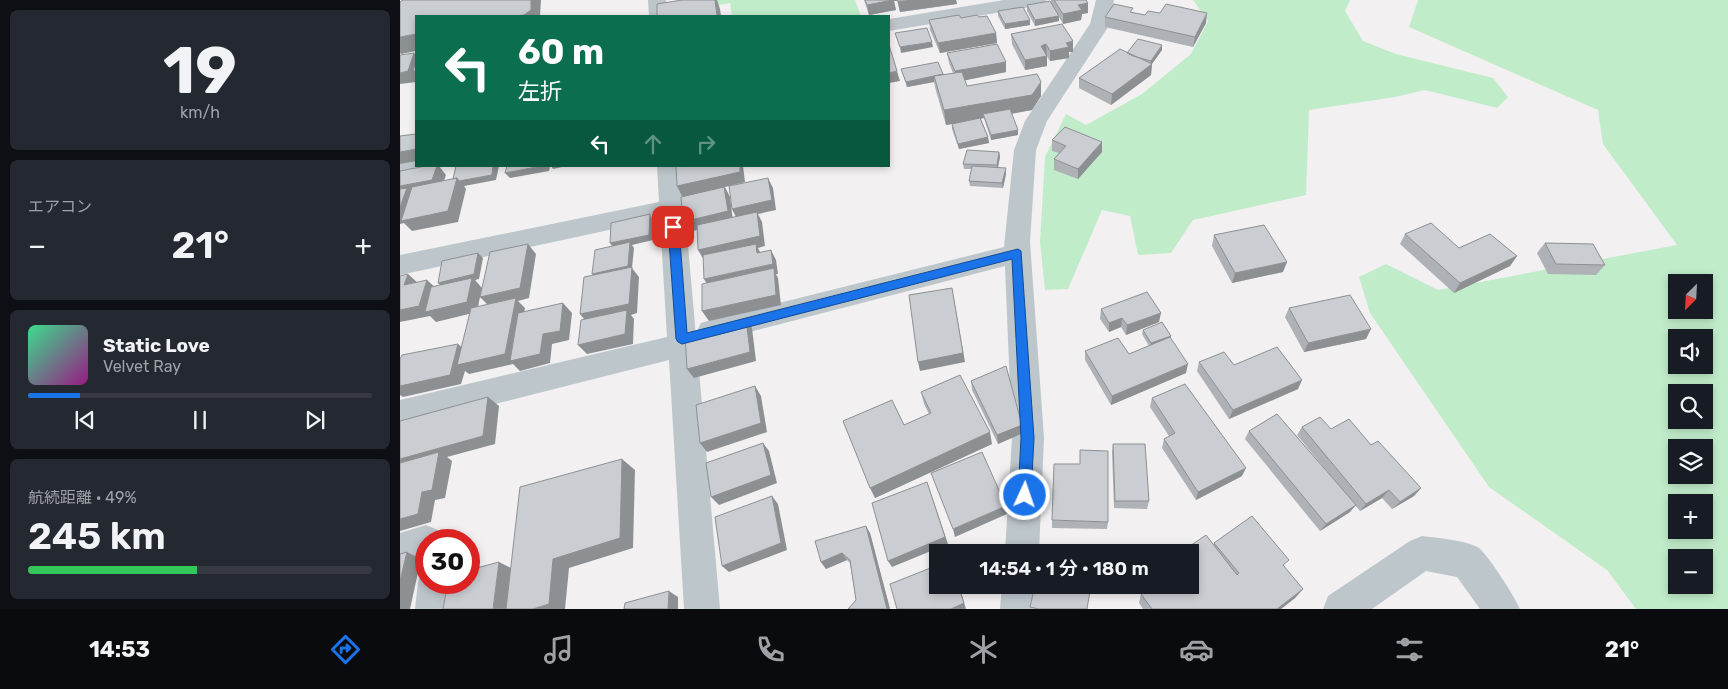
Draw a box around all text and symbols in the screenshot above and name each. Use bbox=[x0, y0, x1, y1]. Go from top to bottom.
text: 60 m bbox=[518, 31, 604, 73]
text: 19 bbox=[163, 32, 237, 109]
icon: left bbox=[435, 35, 500, 100]
text: 左折 bbox=[518, 78, 562, 105]
text: km/h bbox=[180, 103, 220, 122]
icon: left bbox=[586, 130, 614, 158]
icon: ahead bbox=[639, 130, 667, 158]
icon: right bbox=[692, 130, 720, 158]
text: エアコン bbox=[28, 197, 92, 216]
pin bbox=[652, 206, 694, 248]
icon: arrive bbox=[659, 213, 687, 241]
text: 21° bbox=[172, 222, 229, 268]
text: − bbox=[28, 229, 46, 262]
text: + bbox=[355, 229, 372, 262]
north arrow bbox=[1668, 274, 1712, 319]
map controls bbox=[1668, 274, 1713, 594]
button: sound bbox=[1668, 329, 1713, 374]
text: Static Love bbox=[103, 334, 210, 357]
text: Velvet Ray bbox=[103, 357, 181, 376]
button: search bbox=[1668, 384, 1713, 429]
icon: previous bbox=[71, 406, 99, 434]
icon: pause bbox=[186, 406, 214, 434]
icon: next bbox=[301, 406, 329, 434]
button: layers bbox=[1668, 439, 1713, 484]
position arrow bbox=[998, 468, 1050, 520]
text: 航続距離 · 49% bbox=[28, 488, 137, 507]
button: + bbox=[1668, 494, 1713, 539]
text: 245 km bbox=[28, 513, 166, 559]
speed limit sign: 30 bbox=[415, 529, 480, 594]
button: − bbox=[1668, 549, 1713, 594]
text: 14:54 · 1 分 · 180 m bbox=[979, 557, 1149, 580]
icon: directions bbox=[328, 632, 363, 667]
icon: music bbox=[541, 632, 576, 667]
icon: phone bbox=[753, 632, 788, 667]
icon: climate bbox=[966, 632, 1001, 667]
icon: car bbox=[1179, 632, 1214, 667]
icon: filters bbox=[1392, 632, 1427, 667]
text: 14:53 bbox=[89, 636, 150, 663]
text: 21° bbox=[1605, 636, 1639, 663]

